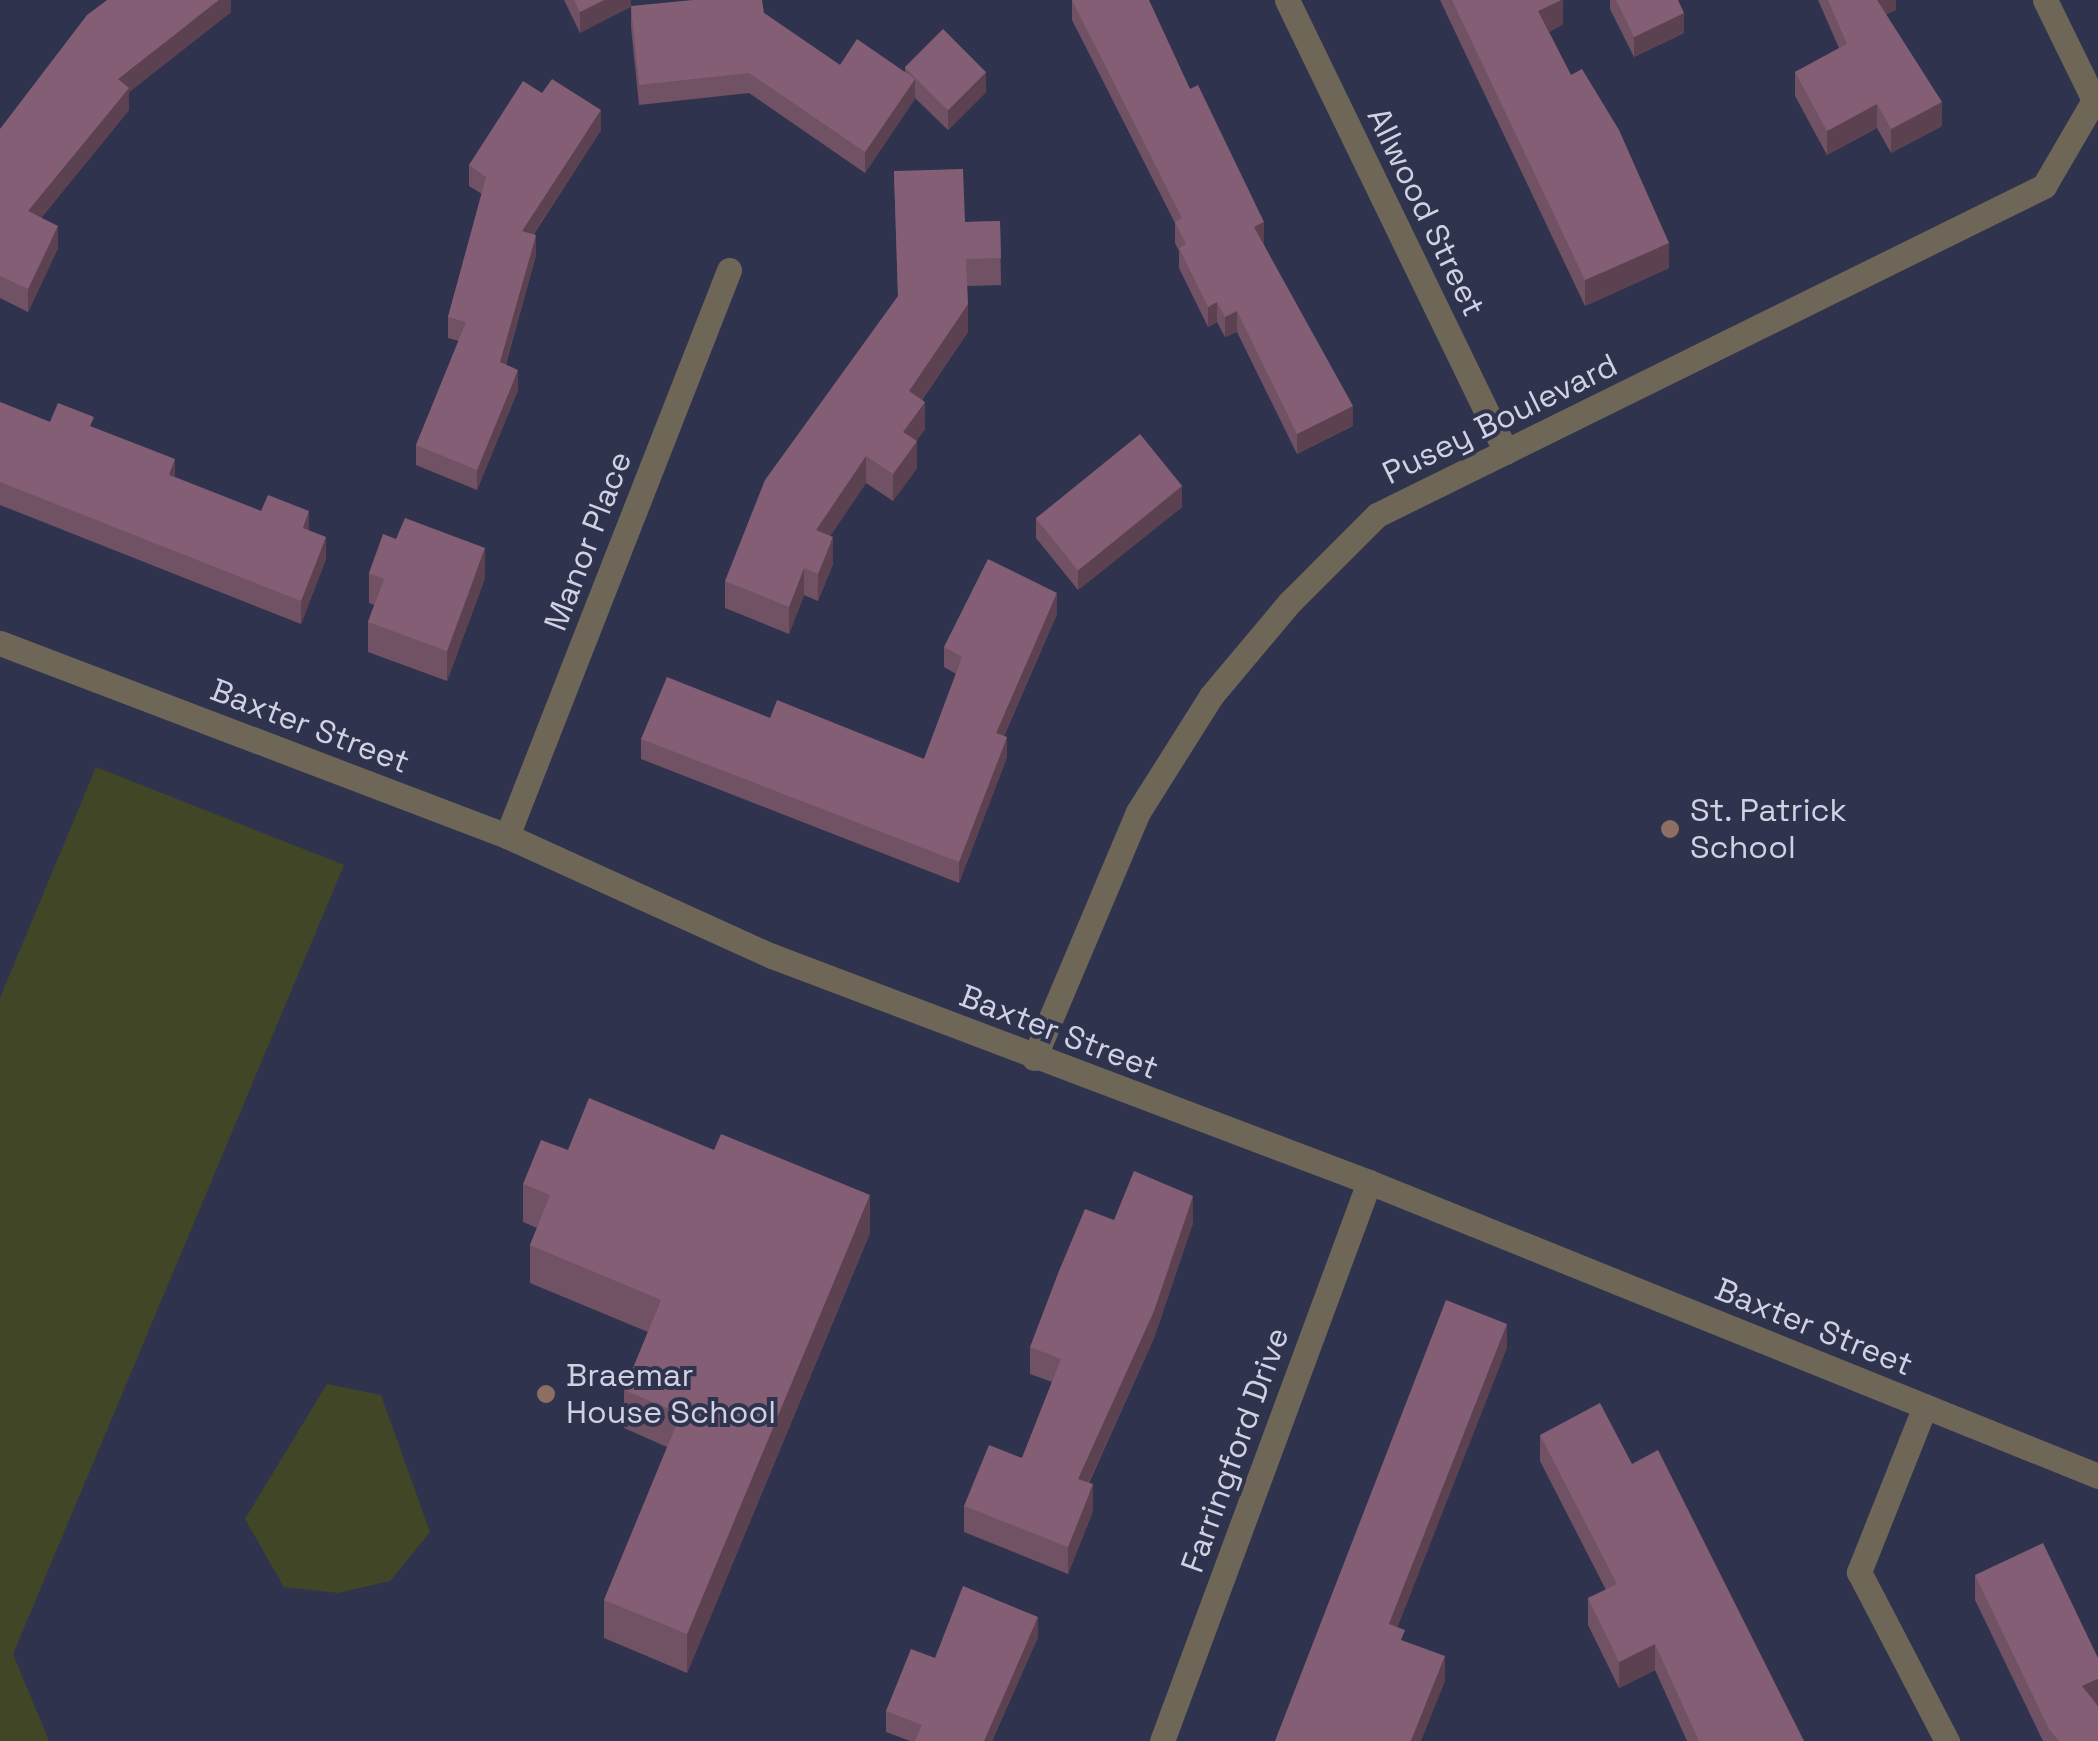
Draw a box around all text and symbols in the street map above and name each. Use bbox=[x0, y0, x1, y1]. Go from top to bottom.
street label: Allwood Street bbox=[1359, 101, 1493, 323]
street label: Pusey Boulevard bbox=[1376, 346, 1624, 492]
street label: Manor Place bbox=[536, 446, 640, 636]
street label: Baxter Street bbox=[205, 670, 415, 782]
place label: St. Patrick School bbox=[1690, 792, 1848, 867]
marker: St. Patrick School bbox=[1659, 818, 1681, 840]
street label: Baxter Street bbox=[954, 976, 1164, 1088]
street label: Baxter Street bbox=[1710, 1270, 1918, 1384]
street label: Farringford Drive bbox=[1173, 1322, 1297, 1578]
place label: Braemar House School bbox=[566, 1357, 776, 1432]
marker: Braemar House School bbox=[535, 1383, 557, 1405]

